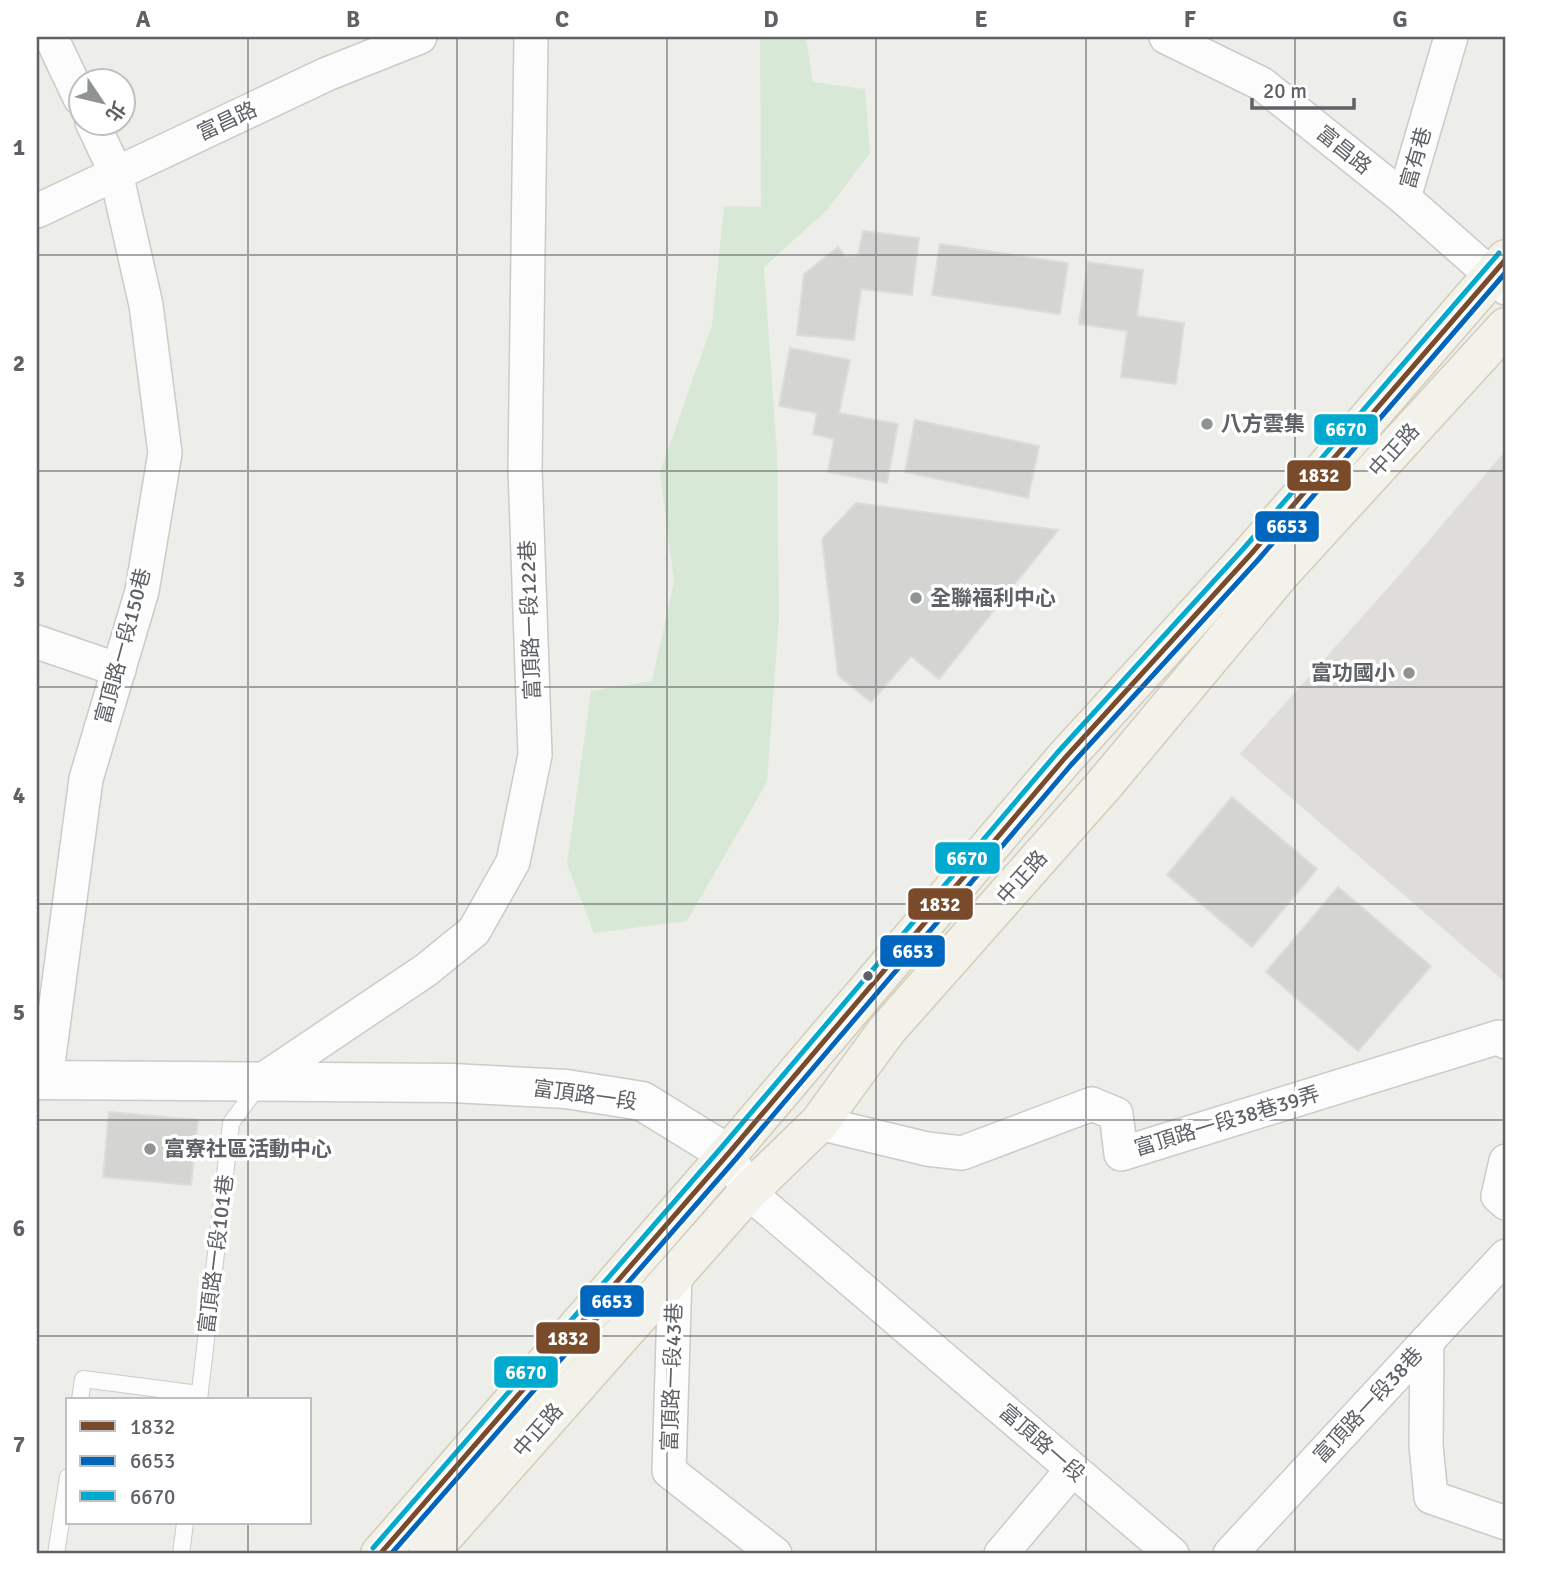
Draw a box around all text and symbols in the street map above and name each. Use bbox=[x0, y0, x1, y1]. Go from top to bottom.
text: A bbox=[136, 5, 151, 34]
text: B bbox=[346, 5, 360, 34]
text: C bbox=[555, 5, 569, 34]
text: D bbox=[763, 5, 779, 34]
text: E bbox=[974, 5, 988, 34]
text: F bbox=[1184, 5, 1196, 34]
text: G bbox=[1392, 5, 1408, 34]
north arrow bbox=[66, 66, 136, 136]
scale bar bbox=[1252, 66, 1354, 110]
text: 20 m bbox=[1263, 78, 1307, 104]
street label: 富昌路 bbox=[193, 96, 261, 146]
text: 北 bbox=[100, 97, 130, 126]
street label: 富昌路 bbox=[1311, 120, 1377, 180]
street label: 富有巷 bbox=[1395, 124, 1437, 192]
text: 1 bbox=[13, 133, 25, 162]
text: 2 bbox=[13, 349, 25, 378]
place label: 八方雲集 bbox=[1221, 411, 1305, 437]
line badge: 6670 bbox=[1313, 413, 1379, 446]
marker: 八方雲集 bbox=[1199, 416, 1215, 432]
text: 6670 bbox=[1325, 418, 1367, 442]
street label: 中正路 bbox=[1363, 418, 1425, 482]
line badge: 1832 bbox=[1286, 459, 1352, 492]
text: 1832 bbox=[1298, 464, 1340, 488]
line badge: 6653 bbox=[1254, 510, 1320, 543]
text: 6653 bbox=[1266, 515, 1308, 539]
street label: 富頂路一段122巷 bbox=[514, 540, 546, 700]
text: 3 bbox=[13, 565, 25, 594]
street label: 富頂路一段150巷 bbox=[90, 565, 156, 727]
place label: 全聯福利中心 bbox=[930, 585, 1056, 611]
marker: 全聯福利中心 bbox=[908, 590, 924, 606]
place label: 富功國小 bbox=[1311, 660, 1395, 686]
marker: 富功國小 bbox=[1401, 665, 1417, 681]
text: 4 bbox=[13, 781, 25, 810]
line badge: 6670 bbox=[934, 841, 1001, 875]
street label: 中正路 bbox=[991, 845, 1053, 909]
text: 6670 bbox=[946, 847, 988, 871]
line badge: 1832 bbox=[907, 887, 974, 921]
text: 1832 bbox=[919, 893, 961, 917]
line badge: 6653 bbox=[879, 934, 946, 968]
text: 6653 bbox=[892, 940, 934, 964]
unlabelled marker bbox=[861, 969, 875, 983]
text: 5 bbox=[13, 998, 25, 1027]
street label: 富頂路一段 bbox=[531, 1075, 639, 1115]
street label: 富頂路一段38巷39弄 bbox=[1131, 1080, 1323, 1162]
place label: 富寮社區活動中心 bbox=[164, 1136, 332, 1162]
marker: 富寮社區活動中心 bbox=[142, 1141, 158, 1157]
street label: 富頂路一段101巷 bbox=[193, 1173, 239, 1335]
text: 6 bbox=[13, 1214, 25, 1243]
line badge: 6653 bbox=[579, 1284, 645, 1318]
text: 6653 bbox=[591, 1290, 633, 1314]
street label: 富頂路一段43巷 bbox=[656, 1302, 688, 1452]
line badge: 1832 bbox=[535, 1321, 601, 1355]
text: 1832 bbox=[547, 1327, 589, 1351]
street label: 富頂路一段38巷 bbox=[1308, 1342, 1428, 1468]
line badge: 6670 bbox=[493, 1355, 559, 1389]
text: 6670 bbox=[505, 1361, 547, 1385]
legend bbox=[66, 1398, 312, 1524]
street label: 中正路 bbox=[508, 1398, 568, 1462]
street label: 富頂路一段 bbox=[994, 1399, 1090, 1487]
text: 1832 bbox=[130, 1414, 175, 1440]
text: 7 bbox=[13, 1430, 25, 1459]
text: 6653 bbox=[130, 1448, 175, 1474]
text: 6670 bbox=[130, 1484, 175, 1510]

